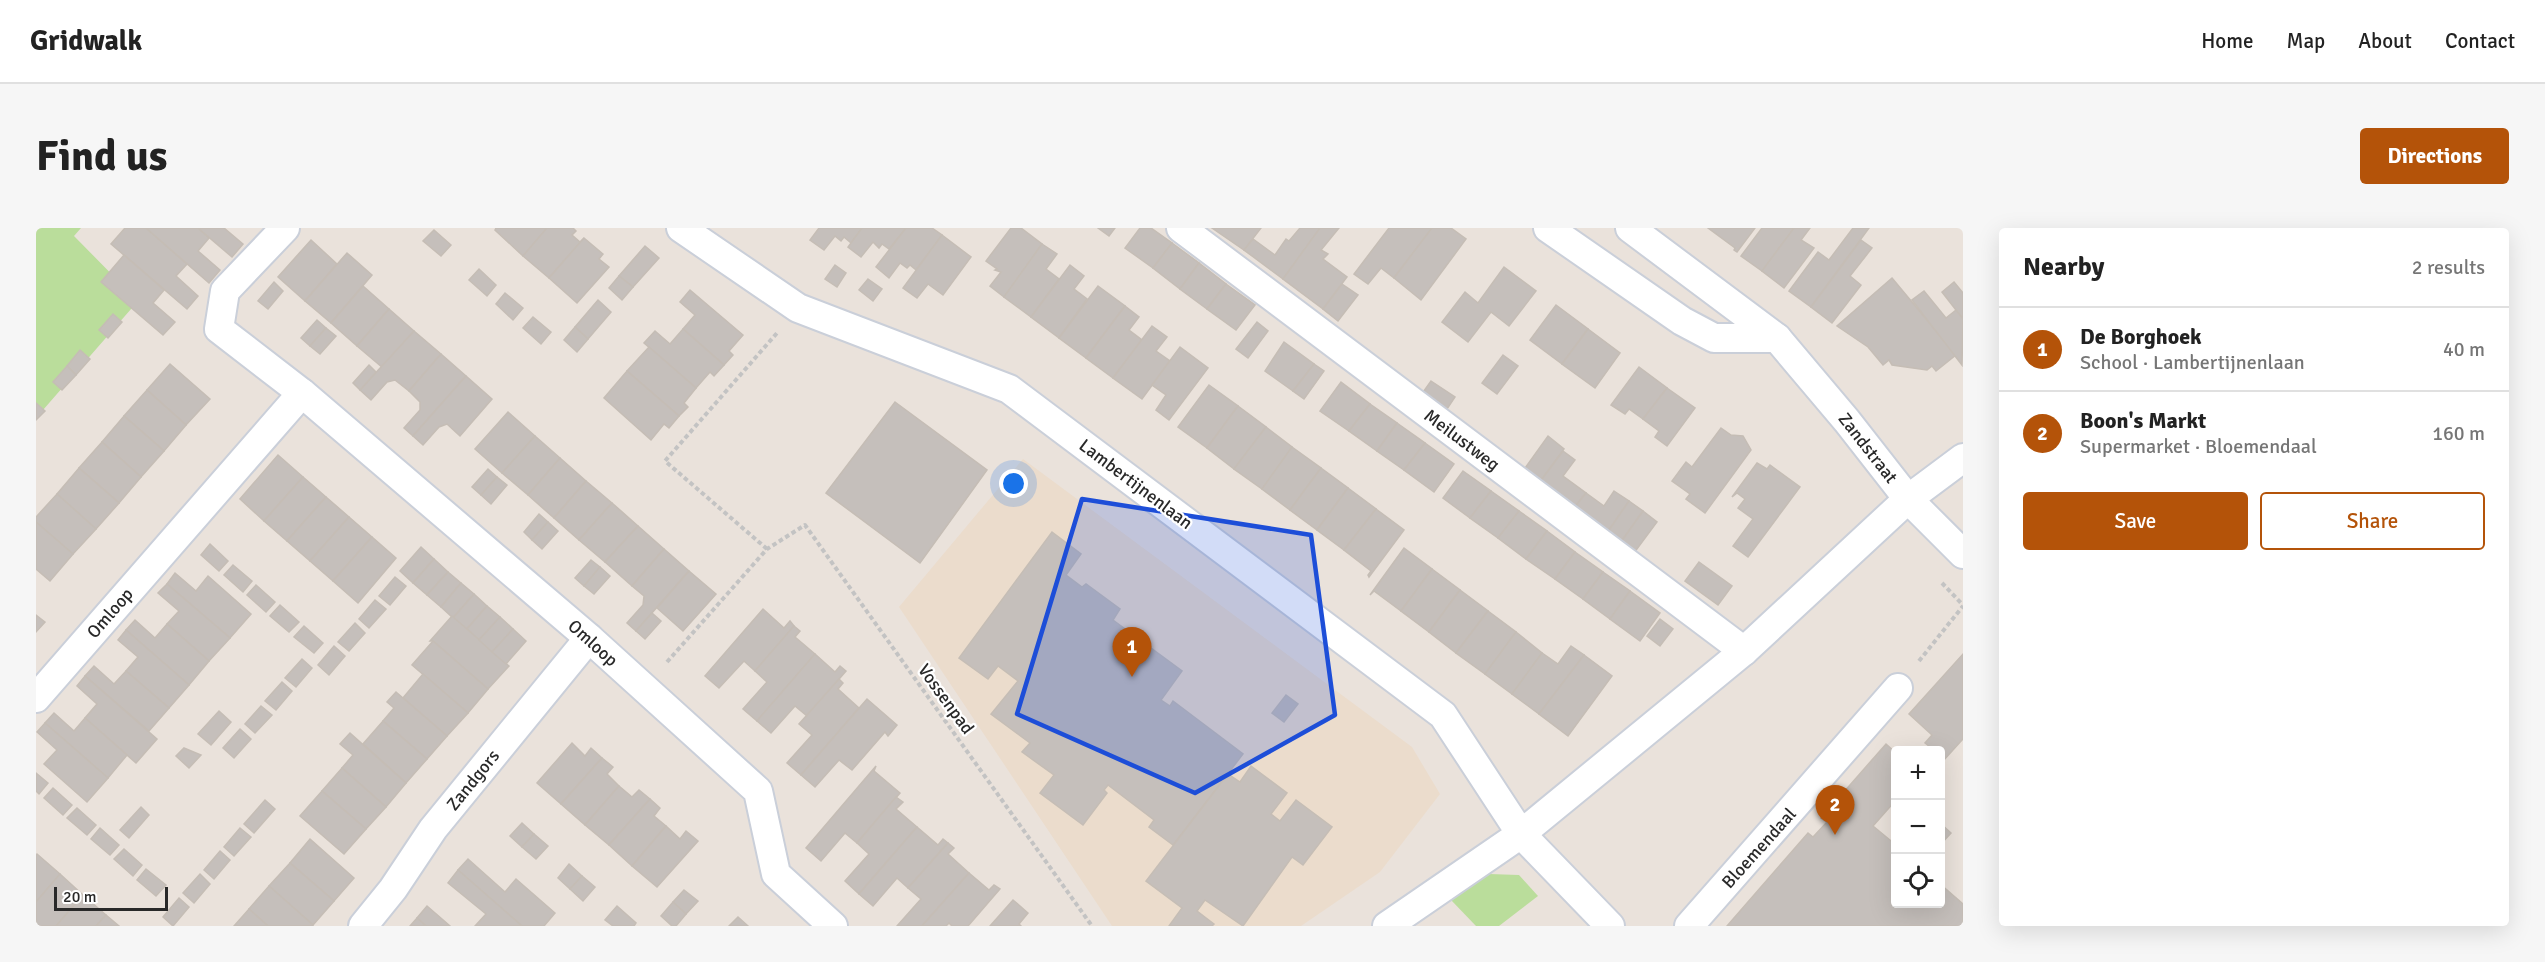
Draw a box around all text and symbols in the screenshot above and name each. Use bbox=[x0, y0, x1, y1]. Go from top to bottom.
text: Gridwalk bbox=[30, 24, 142, 58]
text: Home bbox=[2201, 28, 2254, 54]
text: Map bbox=[2287, 28, 2325, 54]
text: About bbox=[2358, 28, 2412, 54]
text: Contact bbox=[2445, 28, 2515, 54]
button: Directions bbox=[2360, 128, 2509, 184]
text: Find us bbox=[36, 131, 167, 182]
text: Nearby bbox=[2023, 251, 2104, 283]
text: 2 results bbox=[2412, 255, 2485, 280]
text: De Borghoek bbox=[2080, 323, 2202, 350]
text: 1 bbox=[2037, 337, 2048, 362]
text: 40 m bbox=[2443, 337, 2485, 362]
text: School · Lambertijnenlaan bbox=[2080, 350, 2305, 375]
street label: Meilustweg bbox=[1420, 404, 1504, 476]
text: Boon's Markt bbox=[2080, 407, 2206, 434]
street label: Zandstraat bbox=[1834, 408, 1902, 488]
text: 2 bbox=[2037, 421, 2048, 446]
text: 160 m bbox=[2432, 421, 2485, 446]
street label: Lambertijnenlaan bbox=[1075, 434, 1197, 534]
text: Supermarket · Bloemendaal bbox=[2080, 434, 2317, 459]
your location bbox=[999, 469, 1028, 498]
button: Save bbox=[2023, 492, 2248, 550]
button: Share bbox=[2260, 492, 2485, 550]
street label: Omloop bbox=[82, 583, 138, 643]
street label: Omloop bbox=[564, 615, 622, 671]
pin: 1 bbox=[1112, 628, 1152, 677]
street label: Vossenpad bbox=[913, 660, 979, 738]
street label: Zandgors bbox=[442, 745, 504, 815]
map controls bbox=[1891, 746, 1945, 908]
button: + bbox=[1891, 746, 1945, 800]
pin: 2 bbox=[1816, 786, 1854, 835]
button: − bbox=[1891, 800, 1945, 854]
street label: Bloemendaal bbox=[1717, 803, 1801, 893]
button: locate bbox=[1891, 854, 1945, 908]
scale bar bbox=[54, 884, 168, 912]
text: 20 m bbox=[63, 887, 97, 907]

